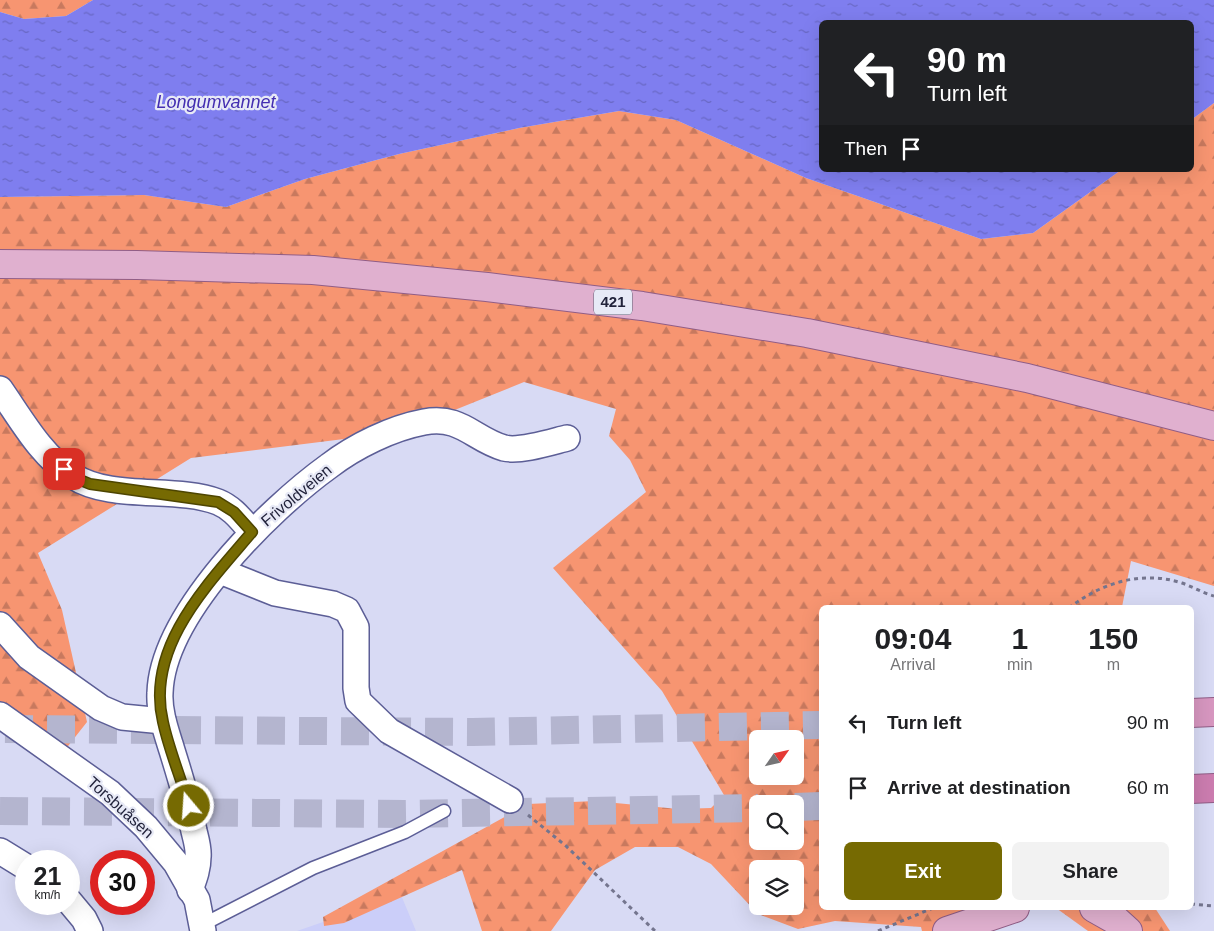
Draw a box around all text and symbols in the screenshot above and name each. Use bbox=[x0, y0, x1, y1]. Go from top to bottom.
icon: left bbox=[844, 40, 909, 105]
text: 90 m bbox=[927, 40, 1007, 79]
text: Turn left bbox=[927, 81, 1007, 106]
water label: Longumvannet bbox=[156, 92, 277, 112]
icon: arrive bbox=[897, 135, 925, 163]
text: Then bbox=[844, 138, 887, 159]
road number: 421 bbox=[594, 290, 632, 314]
pin bbox=[43, 448, 85, 490]
icon: arrive bbox=[50, 455, 78, 483]
street label: Frivoldveien bbox=[258, 461, 335, 530]
text: 09:04 bbox=[875, 622, 951, 655]
text: 1 bbox=[1011, 622, 1028, 655]
text: 150 bbox=[1088, 622, 1138, 655]
text: Arrival bbox=[890, 656, 936, 673]
text: min bbox=[1007, 656, 1033, 673]
text: m bbox=[1107, 656, 1120, 673]
icon: left bbox=[844, 709, 872, 737]
text: Turn left bbox=[887, 712, 962, 733]
text: 90 m bbox=[1127, 712, 1169, 733]
north arrow bbox=[749, 730, 804, 785]
map controls bbox=[749, 730, 804, 915]
street label: Torsbuåsen bbox=[84, 773, 157, 841]
icon: arrive bbox=[844, 774, 872, 802]
text: Arrive at destination bbox=[887, 777, 1071, 798]
text: 60 m bbox=[1127, 777, 1169, 798]
position arrow bbox=[162, 779, 214, 831]
button: search bbox=[749, 795, 804, 850]
button: Exit bbox=[844, 842, 1002, 900]
button: Share bbox=[1012, 842, 1169, 900]
speed limit sign: 30 bbox=[90, 850, 155, 915]
button: layers bbox=[749, 860, 804, 915]
text: 21 bbox=[34, 862, 61, 890]
text: km/h bbox=[34, 888, 61, 902]

